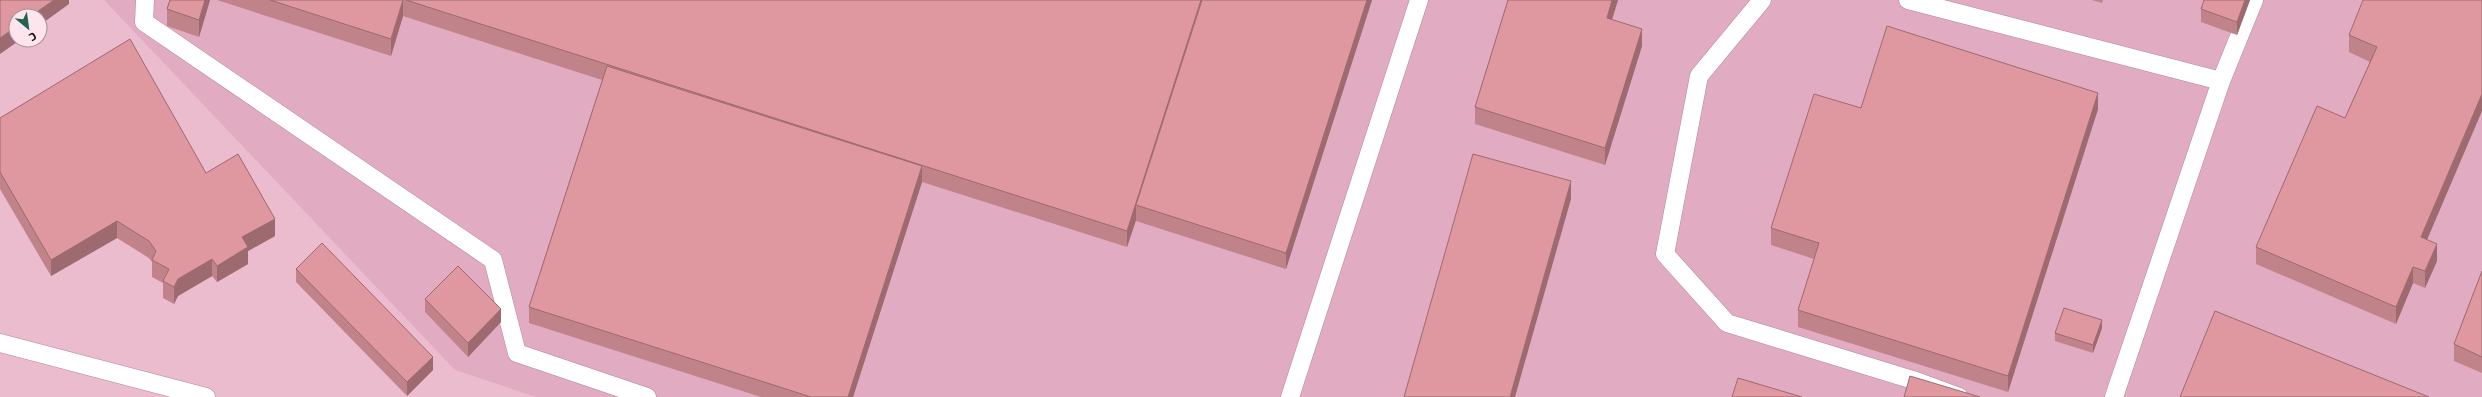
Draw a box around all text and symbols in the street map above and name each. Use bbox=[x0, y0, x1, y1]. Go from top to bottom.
north arrow bbox=[8, 8, 48, 48]
text: С bbox=[27, 30, 39, 45]

